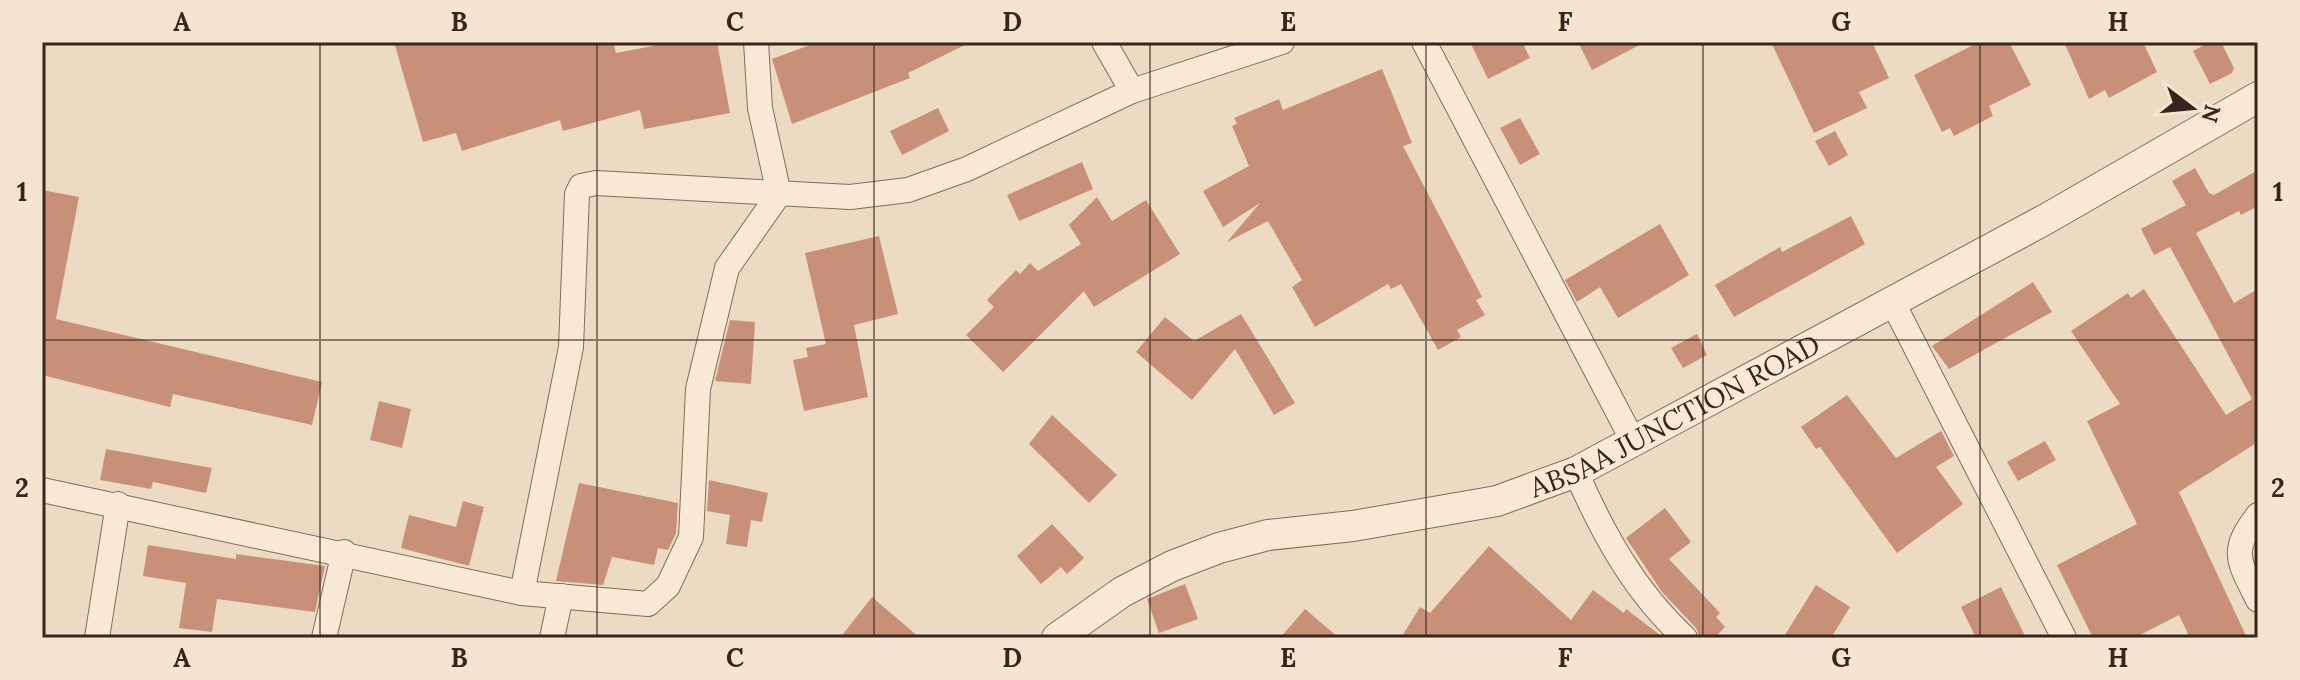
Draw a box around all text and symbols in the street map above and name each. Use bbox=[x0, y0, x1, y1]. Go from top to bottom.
text: A bbox=[173, 5, 191, 38]
text: B bbox=[450, 5, 468, 38]
text: C bbox=[726, 5, 744, 38]
text: D bbox=[1002, 5, 1022, 38]
text: E bbox=[1280, 5, 1296, 38]
text: F bbox=[1558, 5, 1573, 38]
text: G bbox=[1831, 5, 1851, 38]
text: H bbox=[2108, 5, 2128, 38]
north arrow bbox=[2152, 68, 2232, 148]
text: N bbox=[2195, 101, 2227, 126]
text: 1 bbox=[17, 175, 27, 208]
text: 1 bbox=[2273, 175, 2283, 208]
street label: ABSAA JUNCTION ROAD bbox=[1524, 326, 1826, 506]
text: 2 bbox=[15, 471, 29, 504]
text: 2 bbox=[2271, 471, 2285, 504]
text: A bbox=[173, 641, 191, 674]
text: B bbox=[450, 641, 468, 674]
text: C bbox=[726, 641, 744, 674]
text: D bbox=[1002, 641, 1022, 674]
text: E bbox=[1280, 641, 1296, 674]
text: F bbox=[1558, 641, 1573, 674]
text: G bbox=[1831, 641, 1851, 674]
text: H bbox=[2108, 641, 2128, 674]

